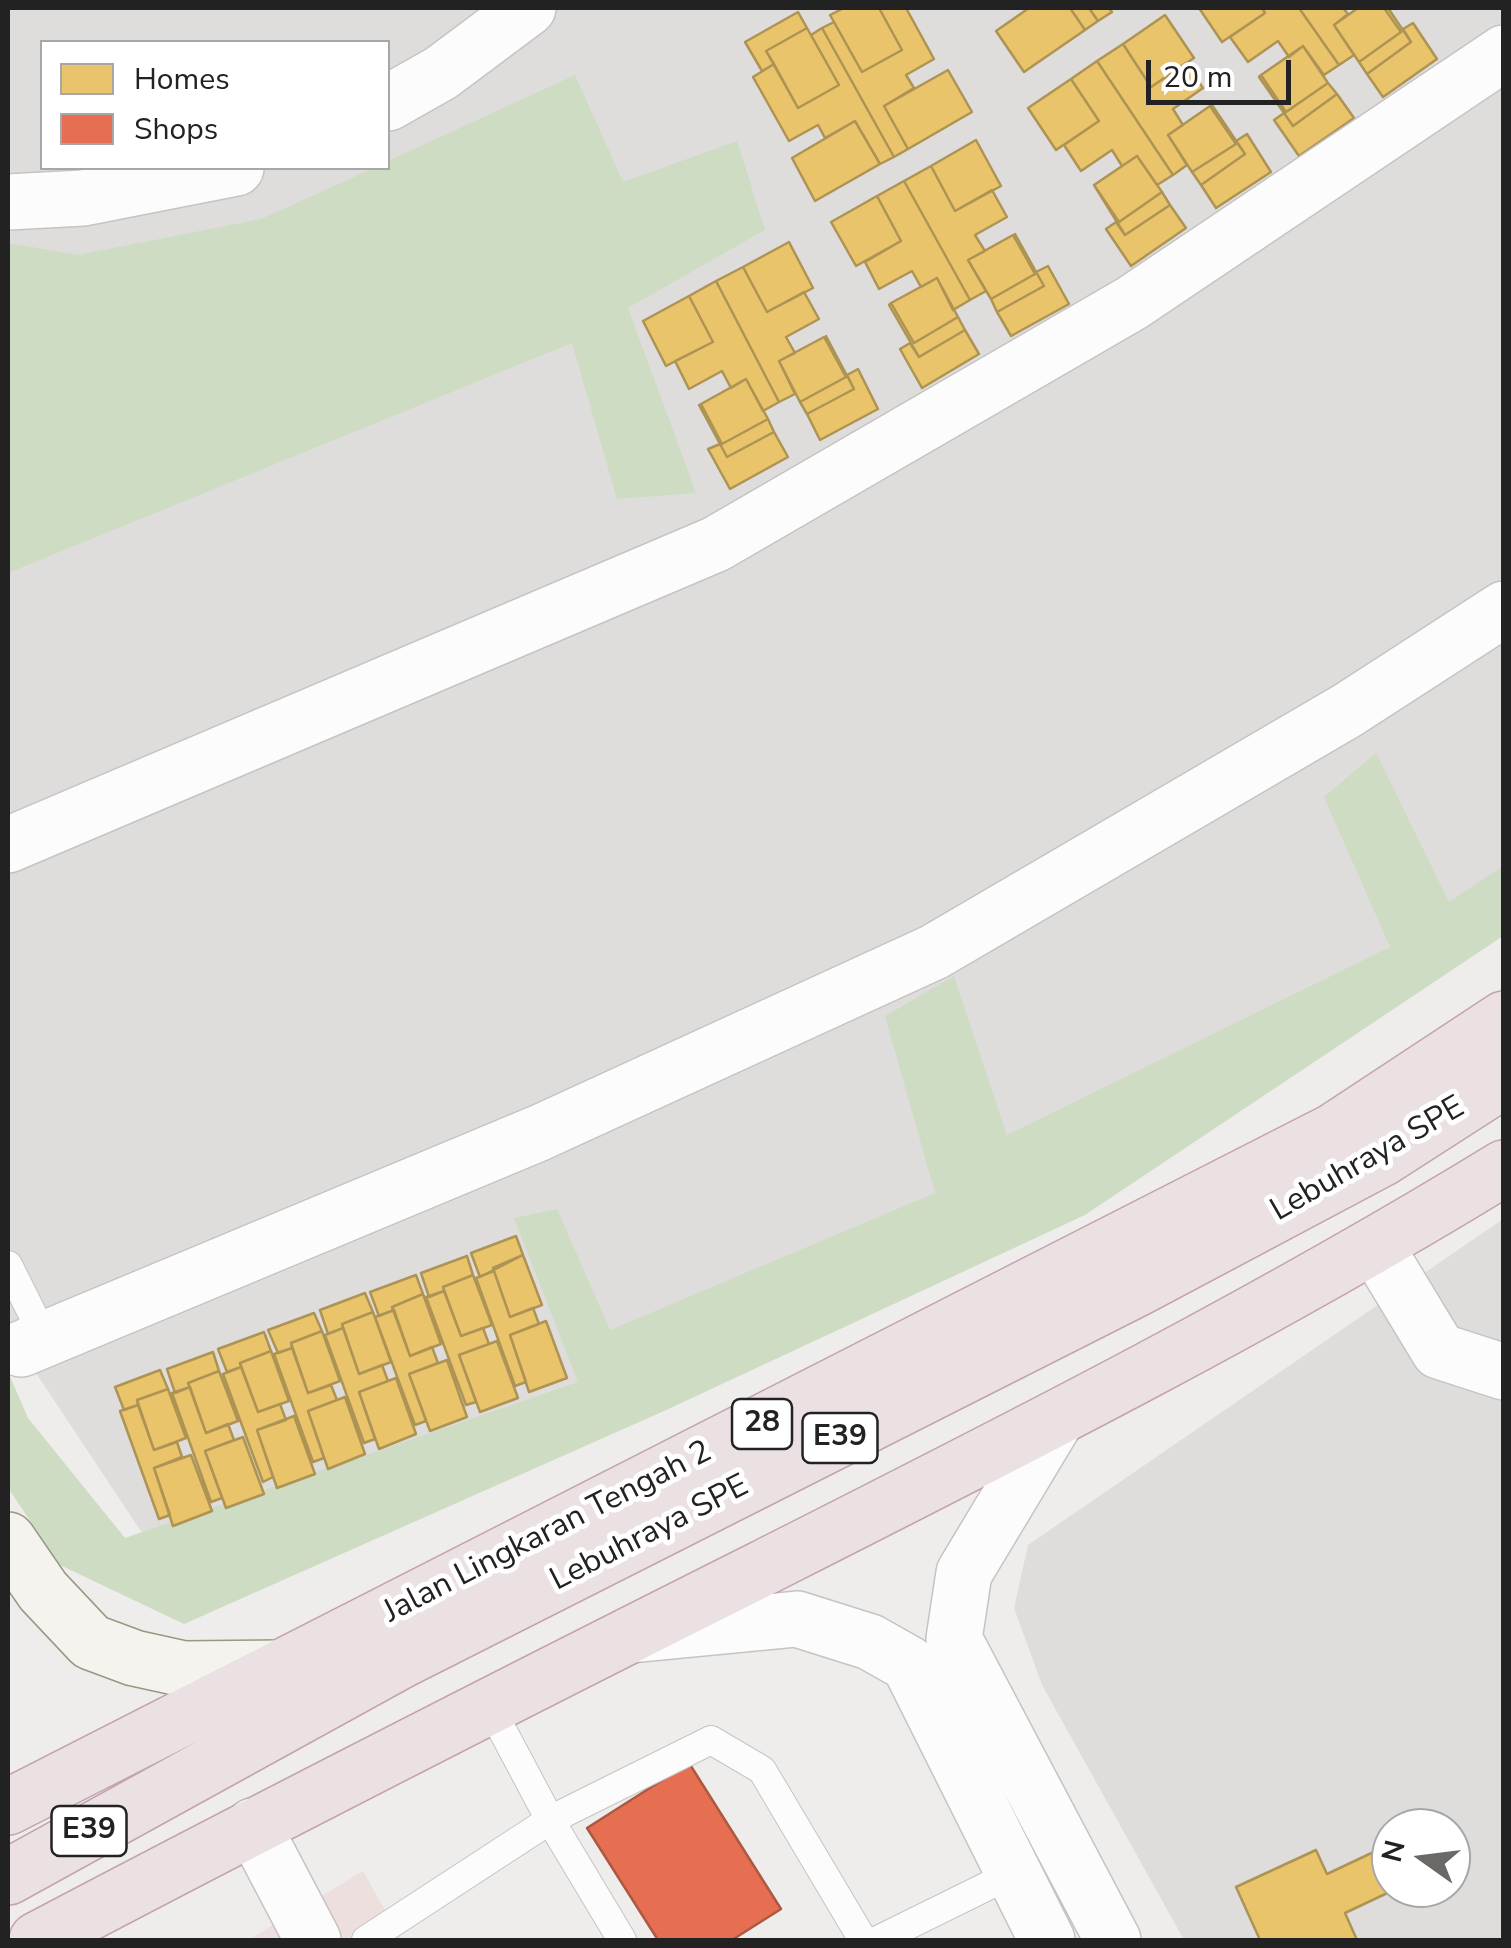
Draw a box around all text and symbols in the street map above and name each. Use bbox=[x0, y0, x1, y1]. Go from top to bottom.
legend bbox=[40, 40, 390, 170]
scale bar bbox=[1151, 40, 1296, 102]
text: 20 m bbox=[1163, 57, 1232, 98]
text: Homes bbox=[134, 59, 230, 100]
text: Shops bbox=[134, 109, 218, 150]
street label: Lebuhraya SPE bbox=[1264, 1089, 1472, 1231]
road number: 28 bbox=[732, 1399, 792, 1449]
road number: E39 bbox=[802, 1413, 878, 1463]
street label: Jalan Lingkaran Tengah 2 bbox=[378, 1434, 718, 1632]
street label: Lebuhraya SPE bbox=[545, 1468, 755, 1600]
road number: E39 bbox=[52, 1806, 126, 1856]
north arrow bbox=[1371, 1808, 1471, 1908]
text: N bbox=[1373, 1836, 1415, 1866]

